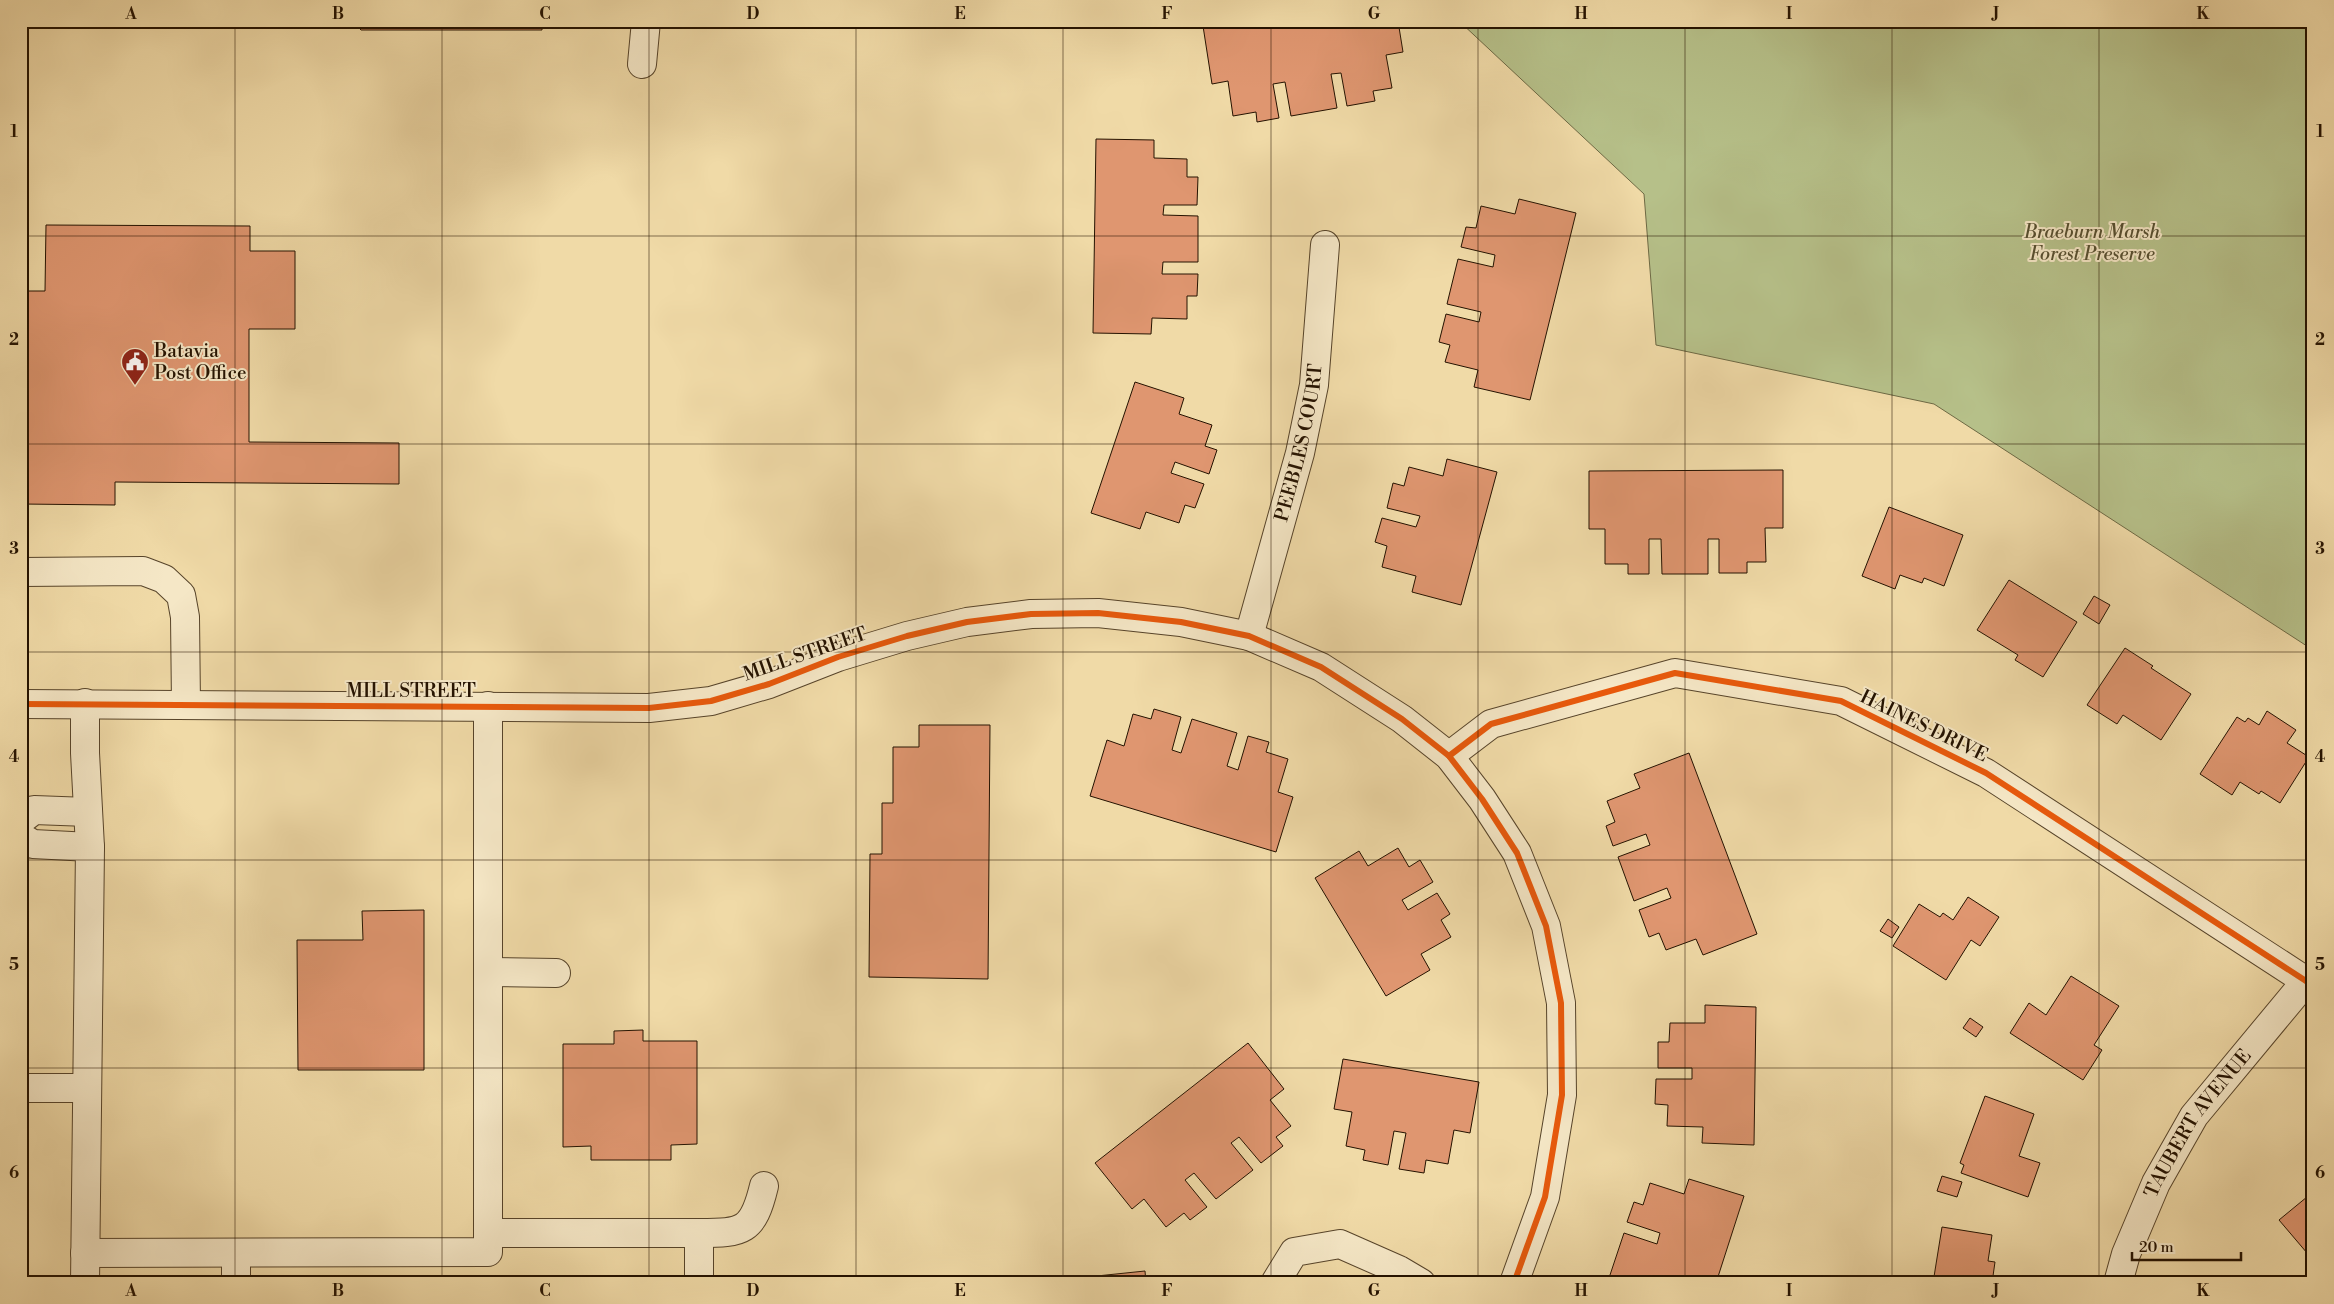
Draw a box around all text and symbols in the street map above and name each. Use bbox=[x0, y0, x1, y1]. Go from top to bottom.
text: A bbox=[124, 4, 137, 24]
text: B bbox=[332, 4, 344, 24]
text: C bbox=[539, 4, 551, 24]
text: D bbox=[747, 4, 760, 24]
text: E bbox=[954, 4, 966, 24]
text: F bbox=[1161, 4, 1173, 24]
text: G bbox=[1368, 4, 1381, 24]
text: H bbox=[1574, 4, 1588, 24]
text: I bbox=[1786, 4, 1792, 24]
text: J bbox=[1991, 4, 1999, 24]
text: K bbox=[2197, 4, 2211, 24]
text: 1 bbox=[10, 122, 18, 142]
text: 1 bbox=[2316, 122, 2324, 142]
park label: Braeburn Marsh Forest Preserve bbox=[2023, 220, 2160, 266]
text: 2 bbox=[9, 330, 19, 350]
text: 2 bbox=[2315, 330, 2325, 350]
place label: Batavia Post Office bbox=[153, 339, 247, 385]
public building icon: Batavia Post Office bbox=[120, 347, 150, 386]
street label: PEEBLES COURT bbox=[1269, 363, 1328, 524]
text: 3 bbox=[9, 539, 19, 559]
text: 3 bbox=[2315, 539, 2325, 559]
street label: MILL STREET bbox=[740, 622, 870, 686]
street label: MILL STREET bbox=[346, 679, 476, 703]
street label: HAINES DRIVE bbox=[1856, 685, 1992, 767]
text: 4 bbox=[9, 747, 20, 767]
text: 4 bbox=[2315, 747, 2326, 767]
text: 5 bbox=[9, 955, 19, 975]
text: 5 bbox=[2315, 955, 2325, 975]
street label: TAUBERT AVENUE bbox=[2139, 1044, 2256, 1201]
text: 6 bbox=[9, 1163, 19, 1183]
text: 6 bbox=[2315, 1163, 2325, 1183]
scale bar bbox=[2132, 1229, 2240, 1261]
text: 20 m bbox=[2139, 1238, 2174, 1257]
text: A bbox=[124, 1281, 137, 1301]
text: B bbox=[332, 1281, 344, 1301]
text: C bbox=[539, 1281, 551, 1301]
text: D bbox=[747, 1281, 760, 1301]
text: E bbox=[954, 1281, 966, 1301]
text: F bbox=[1161, 1281, 1173, 1301]
text: G bbox=[1368, 1281, 1381, 1301]
text: H bbox=[1574, 1281, 1588, 1301]
text: I bbox=[1786, 1281, 1792, 1301]
text: J bbox=[1991, 1281, 1999, 1301]
text: K bbox=[2197, 1281, 2211, 1301]

